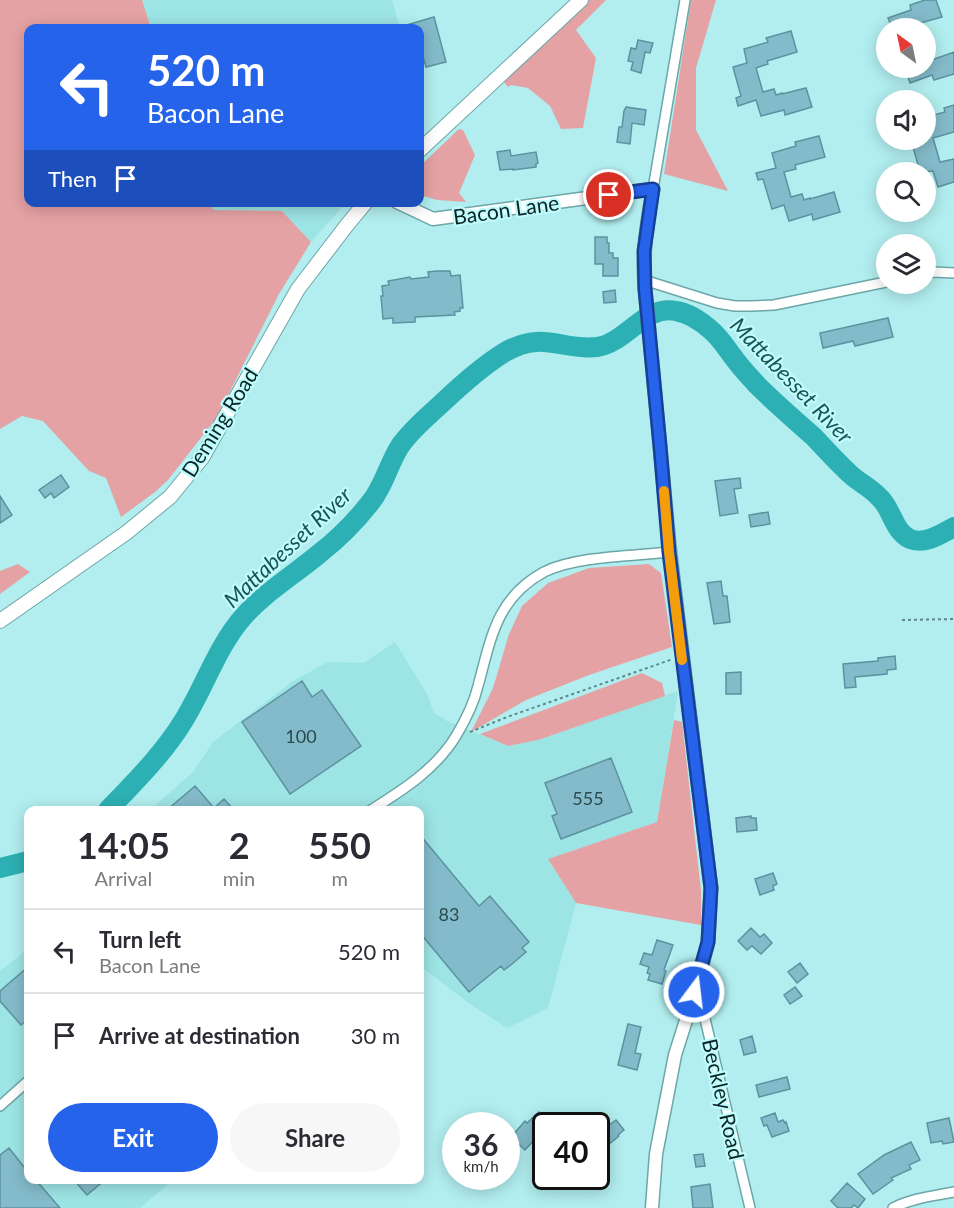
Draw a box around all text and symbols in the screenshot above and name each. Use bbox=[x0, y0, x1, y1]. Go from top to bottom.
north arrow bbox=[876, 18, 936, 78]
map controls bbox=[876, 18, 936, 294]
text: 520 m bbox=[147, 45, 265, 95]
icon: left bbox=[48, 48, 126, 126]
button: sound bbox=[876, 90, 936, 150]
text: Bacon Lane bbox=[147, 96, 284, 129]
icon: arrive bbox=[109, 162, 142, 195]
button: search bbox=[876, 162, 936, 222]
text: Then bbox=[48, 165, 97, 192]
pin bbox=[583, 169, 634, 220]
icon: arrive bbox=[592, 178, 625, 211]
street label: Bacon Lane bbox=[451, 189, 561, 229]
button: layers bbox=[876, 234, 936, 294]
water label: Mattabesset River bbox=[725, 311, 859, 449]
street label: Deming Road bbox=[176, 363, 262, 481]
water label: Mattabesset River bbox=[218, 481, 357, 613]
house number: 100 bbox=[285, 725, 317, 747]
house number: 555 bbox=[572, 787, 604, 809]
text: 14:05 bbox=[77, 823, 170, 867]
text: 2 bbox=[229, 823, 250, 867]
text: 550 bbox=[308, 823, 371, 867]
text: Arrival bbox=[95, 866, 152, 890]
text: min bbox=[223, 866, 255, 890]
text: m bbox=[331, 866, 348, 890]
house number: 83 bbox=[439, 903, 459, 925]
text: Turn left bbox=[99, 926, 181, 953]
icon: left bbox=[48, 935, 81, 968]
text: 520 m bbox=[338, 938, 400, 965]
text: Bacon Lane bbox=[99, 953, 201, 977]
position arrow bbox=[662, 960, 726, 1024]
icon: arrive bbox=[48, 1019, 81, 1052]
text: Arrive at destination bbox=[99, 1022, 300, 1049]
text: 30 m bbox=[351, 1022, 400, 1049]
street label: Beckley Road bbox=[698, 1036, 750, 1162]
button: Exit bbox=[48, 1103, 218, 1172]
button: Share bbox=[230, 1103, 400, 1172]
speed limit sign: 40 bbox=[532, 1112, 610, 1190]
text: 36 bbox=[464, 1126, 498, 1162]
text: km/h bbox=[463, 1157, 499, 1175]

